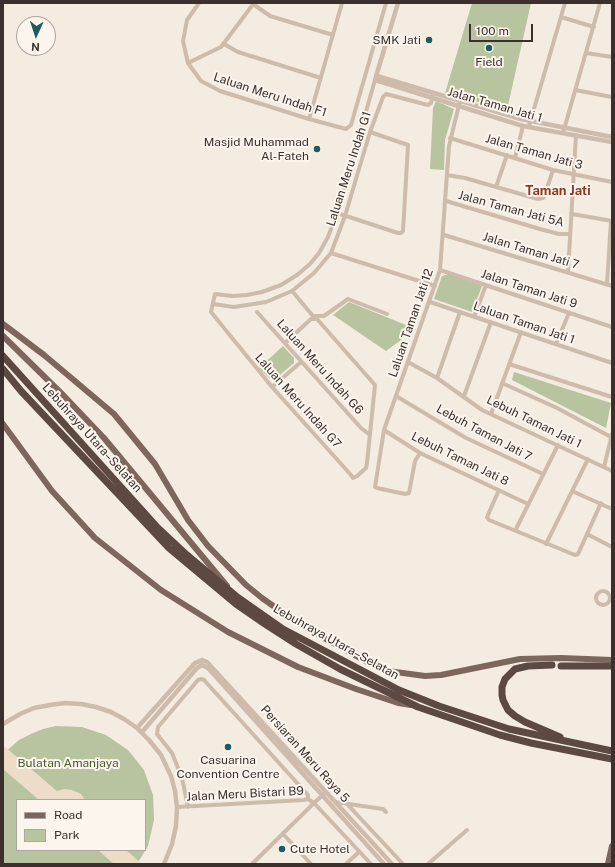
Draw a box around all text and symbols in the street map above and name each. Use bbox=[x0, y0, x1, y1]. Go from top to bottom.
north arrow bbox=[16, 16, 56, 56]
scale bar bbox=[471, 16, 535, 42]
text: 100 m bbox=[476, 24, 509, 38]
place label: SMK Jati bbox=[373, 33, 421, 47]
marker: SMK Jati bbox=[424, 35, 434, 45]
text: N bbox=[31, 41, 40, 53]
marker: Field bbox=[484, 43, 494, 53]
place label: Field bbox=[475, 55, 503, 69]
street label: Laluan Meru Indah F1 bbox=[212, 70, 328, 120]
street label: Jalan Taman Jati 1 bbox=[446, 85, 544, 125]
street label: Laluan Meru Indah G1 bbox=[324, 110, 374, 228]
street label: Jalan Taman Jati 3 bbox=[484, 131, 584, 173]
place label: Masjid Muhammad Al-Fateh bbox=[204, 135, 309, 163]
marker: Masjid Muhammad Al-Fateh bbox=[312, 144, 322, 154]
district label: Taman Jati bbox=[525, 183, 591, 199]
street label: Jalan Taman Jati 5A bbox=[456, 188, 566, 230]
street label: Jalan Taman Jati 7 bbox=[481, 229, 581, 273]
street label: Laluan Taman Jati 12 bbox=[386, 267, 436, 379]
street label: Jalan Taman Jati 9 bbox=[479, 267, 579, 311]
street label: Laluan Taman Jati 1 bbox=[471, 299, 577, 347]
street label: Laluan Meru Indah G6 bbox=[274, 317, 366, 417]
street label: Laluan Meru Indah G7 bbox=[252, 351, 344, 451]
street label: Lebuhraya Utara–Selatan bbox=[39, 381, 145, 495]
street label: Lebuh Taman Jati 1 bbox=[484, 393, 584, 451]
street label: Lebuh Taman Jati 7 bbox=[434, 402, 534, 464]
street label: Lebuh Taman Jati 8 bbox=[409, 429, 511, 489]
street label: Lebuhraya Utara–Selatan bbox=[271, 601, 401, 683]
street label: Persiaran Meru Raya 5 bbox=[258, 703, 352, 805]
marker: Casuarina Convention Centre bbox=[223, 742, 233, 752]
place label: Casuarina Convention Centre bbox=[176, 753, 280, 781]
park label: Bulatan Amanjaya bbox=[17, 756, 119, 770]
street label: Jalan Meru Bistari B9 bbox=[186, 784, 304, 804]
legend bbox=[16, 799, 146, 851]
text: Road bbox=[54, 808, 82, 822]
text: Park bbox=[54, 828, 80, 842]
place label: Cute Hotel bbox=[290, 842, 350, 856]
marker: Cute Hotel bbox=[277, 844, 287, 854]

